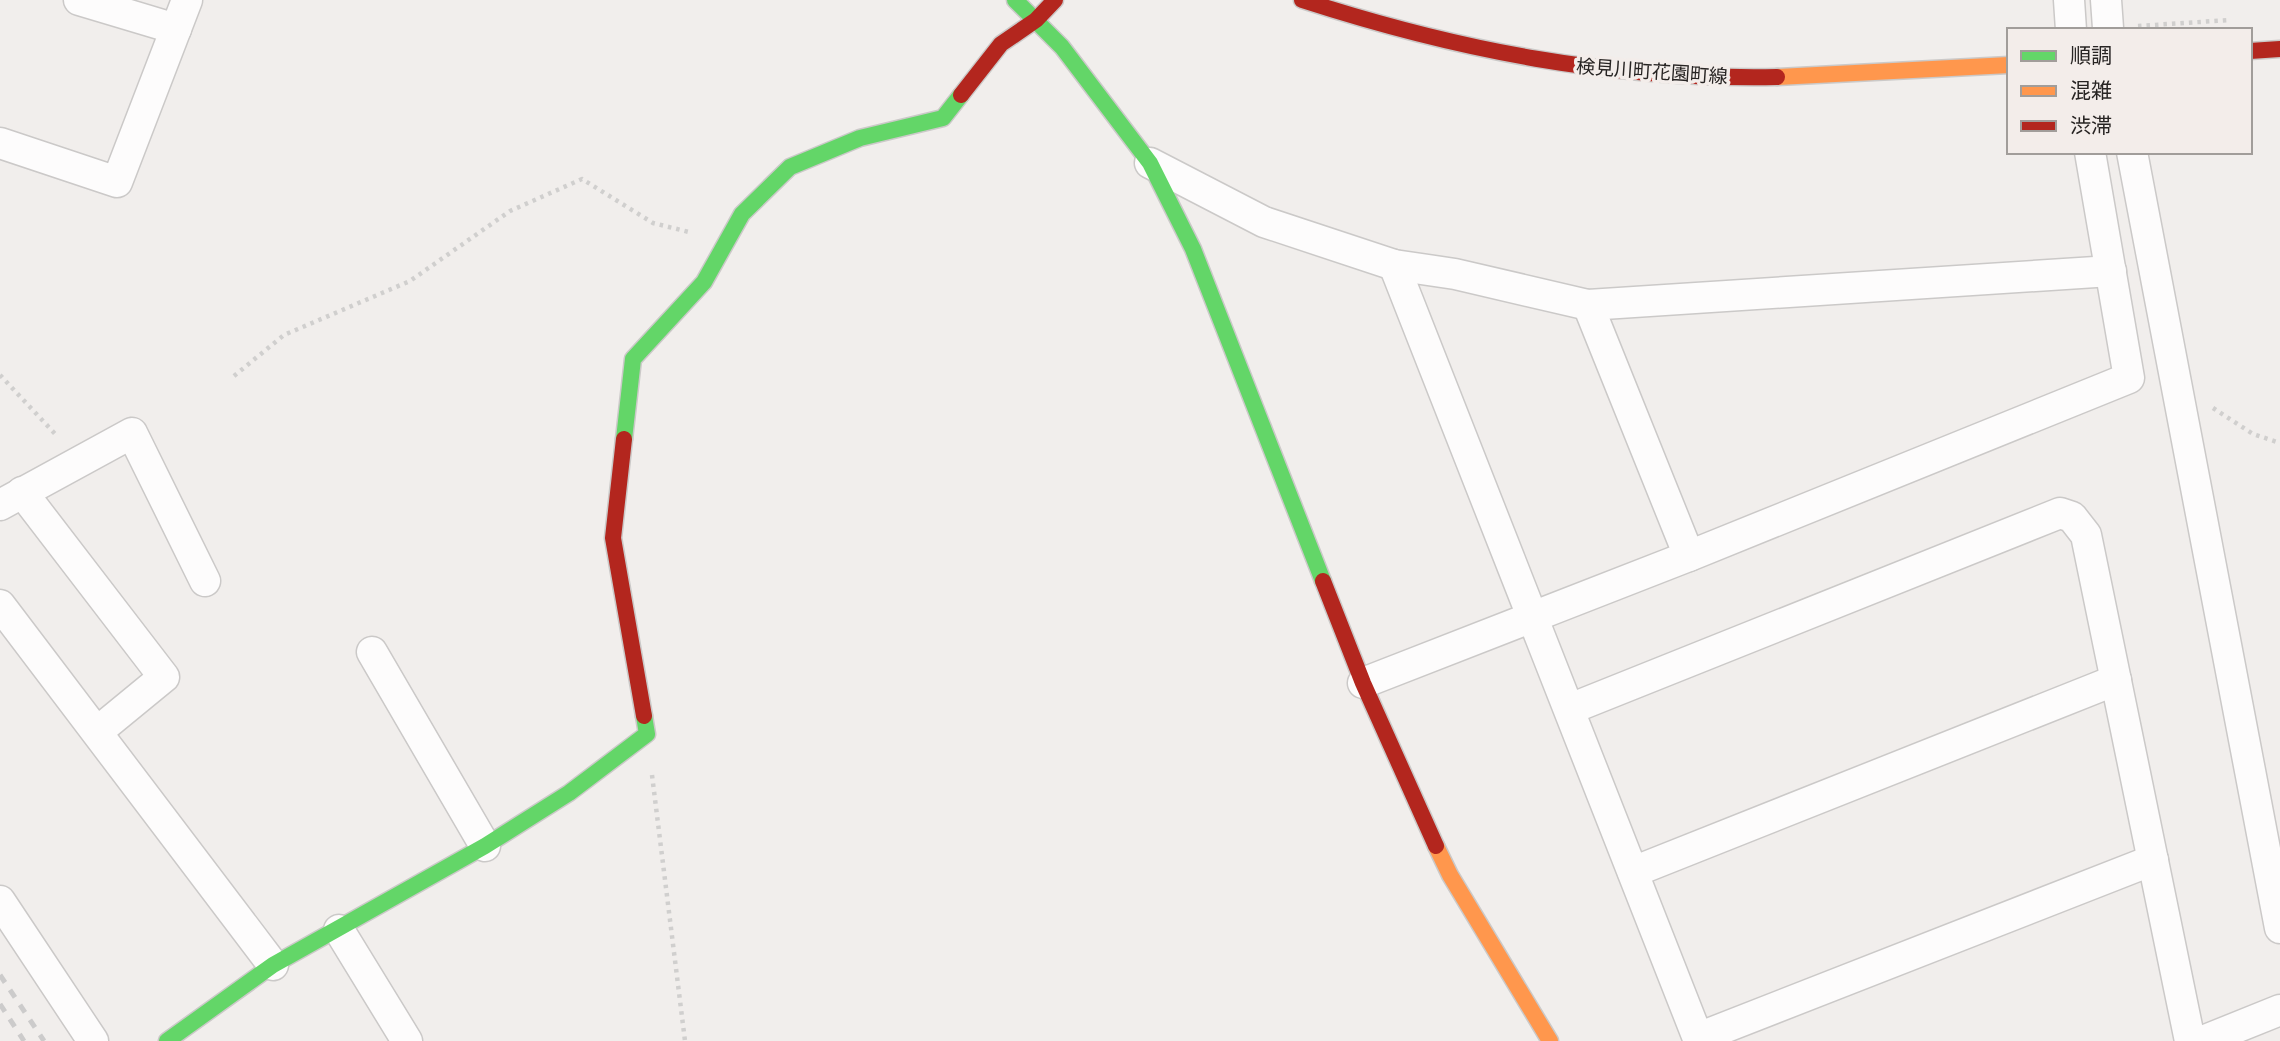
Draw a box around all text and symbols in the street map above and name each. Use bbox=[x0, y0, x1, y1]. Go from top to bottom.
legend bbox=[2007, 28, 2252, 154]
text: 順調 bbox=[2070, 42, 2112, 68]
street label: 検見川町花園町線 bbox=[1575, 54, 1729, 88]
text: 混雑 bbox=[2070, 77, 2112, 103]
text: 渋滞 bbox=[2070, 112, 2112, 138]

